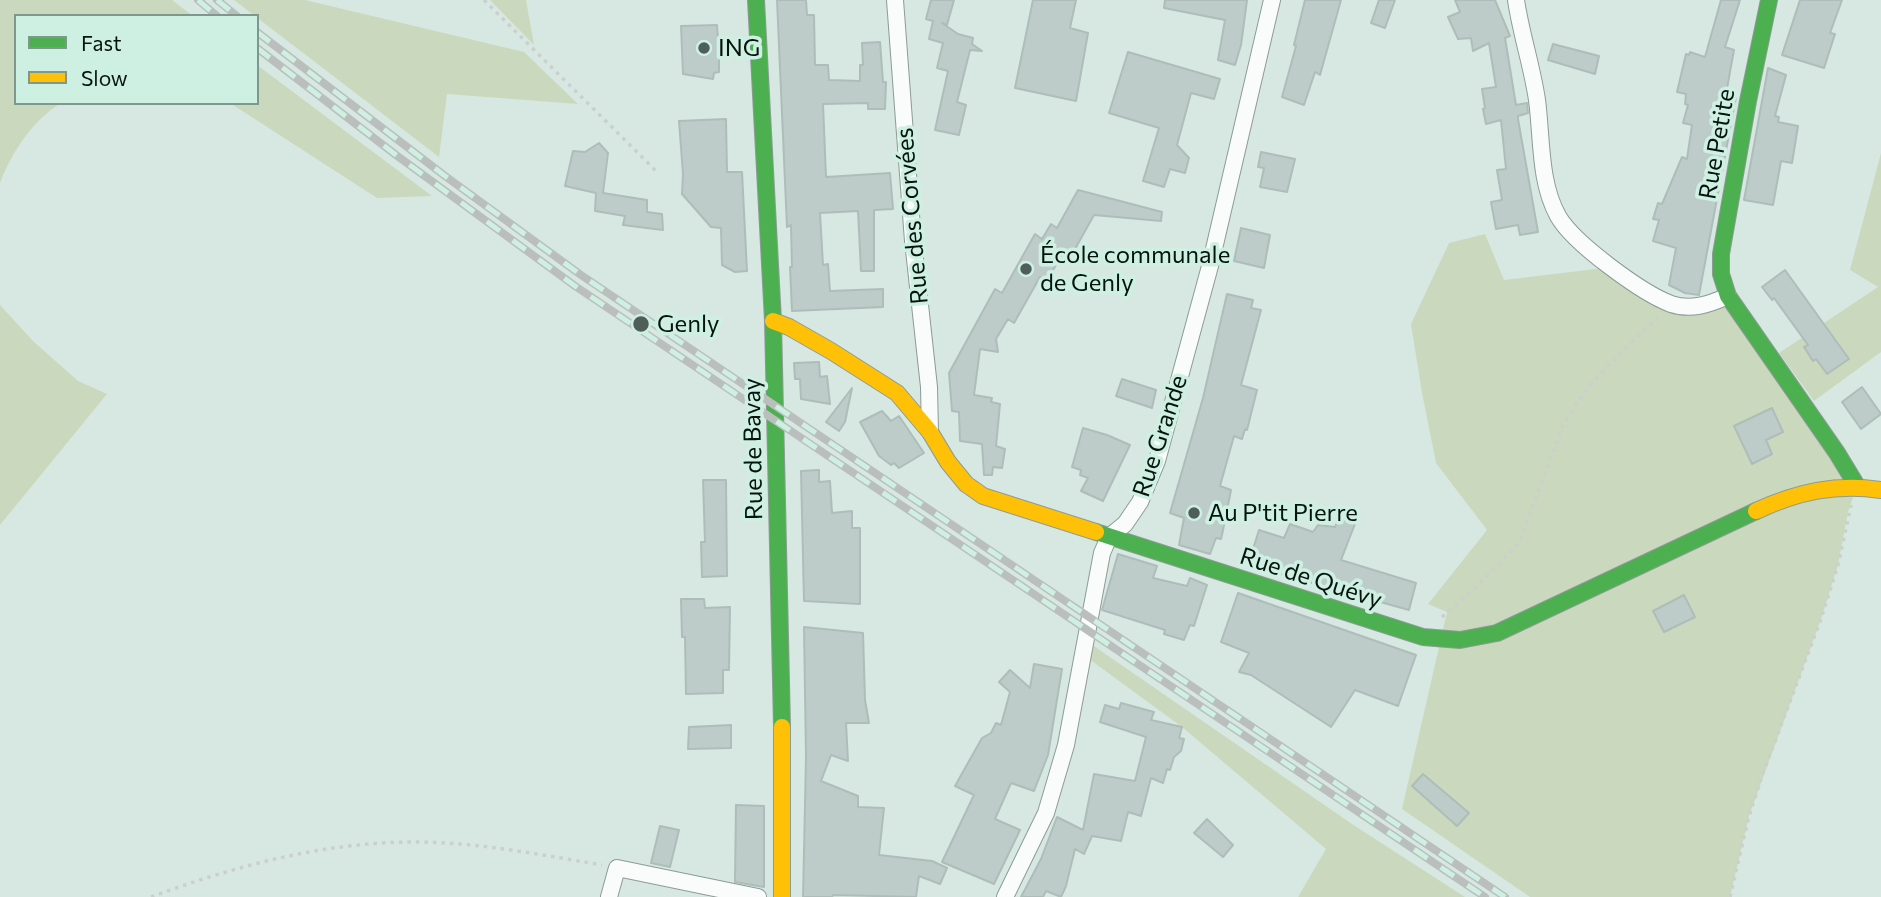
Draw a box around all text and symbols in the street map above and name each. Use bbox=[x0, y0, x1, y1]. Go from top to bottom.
legend bbox=[14, 14, 259, 105]
text: Fast bbox=[81, 30, 122, 55]
place label: ING bbox=[718, 34, 760, 62]
marker: ING bbox=[696, 40, 712, 56]
text: Slow bbox=[81, 65, 128, 90]
street label: Rue Petite bbox=[1693, 86, 1741, 202]
street label: Rue des Corvées bbox=[890, 127, 934, 305]
place label: École communale de Genly bbox=[1040, 241, 1230, 297]
marker: École communale de Genly bbox=[1018, 261, 1034, 277]
place label: Genly bbox=[657, 310, 720, 338]
marker: Genly bbox=[631, 314, 651, 334]
street label: Rue Grande bbox=[1127, 371, 1193, 501]
street label: Rue de Bavay bbox=[737, 378, 769, 520]
place label: Au P'tit Pierre bbox=[1208, 499, 1358, 527]
marker: Au P'tit Pierre bbox=[1186, 505, 1202, 521]
street label: Rue de Quévy bbox=[1236, 541, 1386, 615]

